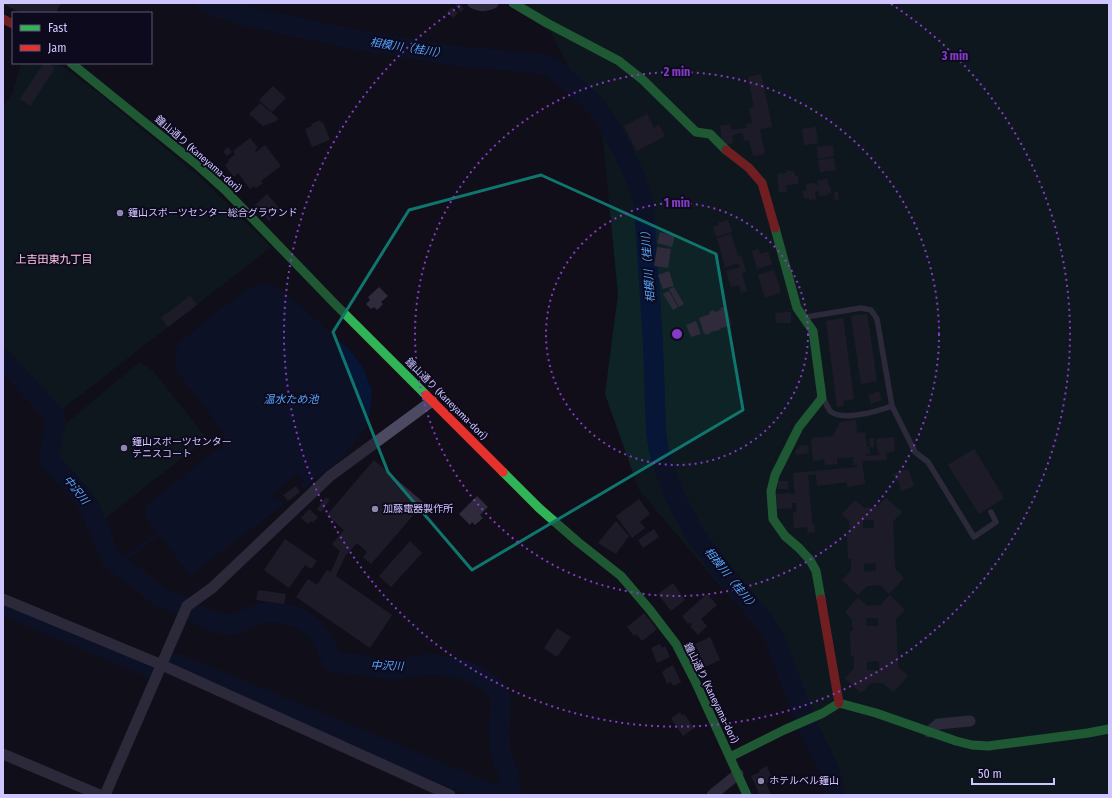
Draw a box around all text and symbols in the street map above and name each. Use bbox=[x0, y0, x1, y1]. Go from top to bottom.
legend bbox=[12, 12, 152, 64]
text: Fast bbox=[48, 21, 67, 35]
water label: 相模川（桂川） bbox=[369, 36, 447, 60]
text: Jam bbox=[48, 41, 66, 55]
text: 3 min bbox=[941, 49, 968, 63]
text: 2 min bbox=[663, 65, 690, 79]
street label: 鐘山通り (Kaneyama-dori) bbox=[152, 112, 244, 195]
text: 1 min bbox=[664, 196, 690, 210]
place label: 鐘山スポーツセンター総合グラウンド bbox=[128, 207, 298, 219]
marker: 鐘山スポーツセンター総合グラウンド bbox=[115, 208, 125, 218]
water label: 相模川（桂川） bbox=[639, 225, 657, 303]
district label: 上吉田東九丁目 bbox=[16, 253, 93, 266]
centre of rings bbox=[670, 327, 684, 341]
street label: 鐘山通り (Kaneyama-dori) bbox=[403, 355, 490, 442]
water label: 温水ため池 bbox=[264, 393, 319, 406]
place label: 鐘山スポーツセンター テニスコート bbox=[132, 436, 232, 460]
marker: 鐘山スポーツセンター テニスコート bbox=[119, 443, 129, 453]
water label: 中沢川 bbox=[61, 473, 92, 508]
place label: 加藤電器製作所 bbox=[383, 503, 453, 515]
marker: 加藤電器製作所 bbox=[370, 504, 380, 514]
water label: 相模川（桂川） bbox=[702, 545, 760, 613]
street label: 鐘山通り (Kaneyama-dori) bbox=[681, 640, 742, 745]
water label: 中沢川 bbox=[370, 659, 405, 673]
scale bar bbox=[972, 760, 1054, 786]
text: 50 m bbox=[978, 767, 1002, 781]
place label: ホテルベル鐘山 bbox=[769, 775, 839, 787]
marker: ホテルベル鐘山 bbox=[756, 776, 766, 786]

